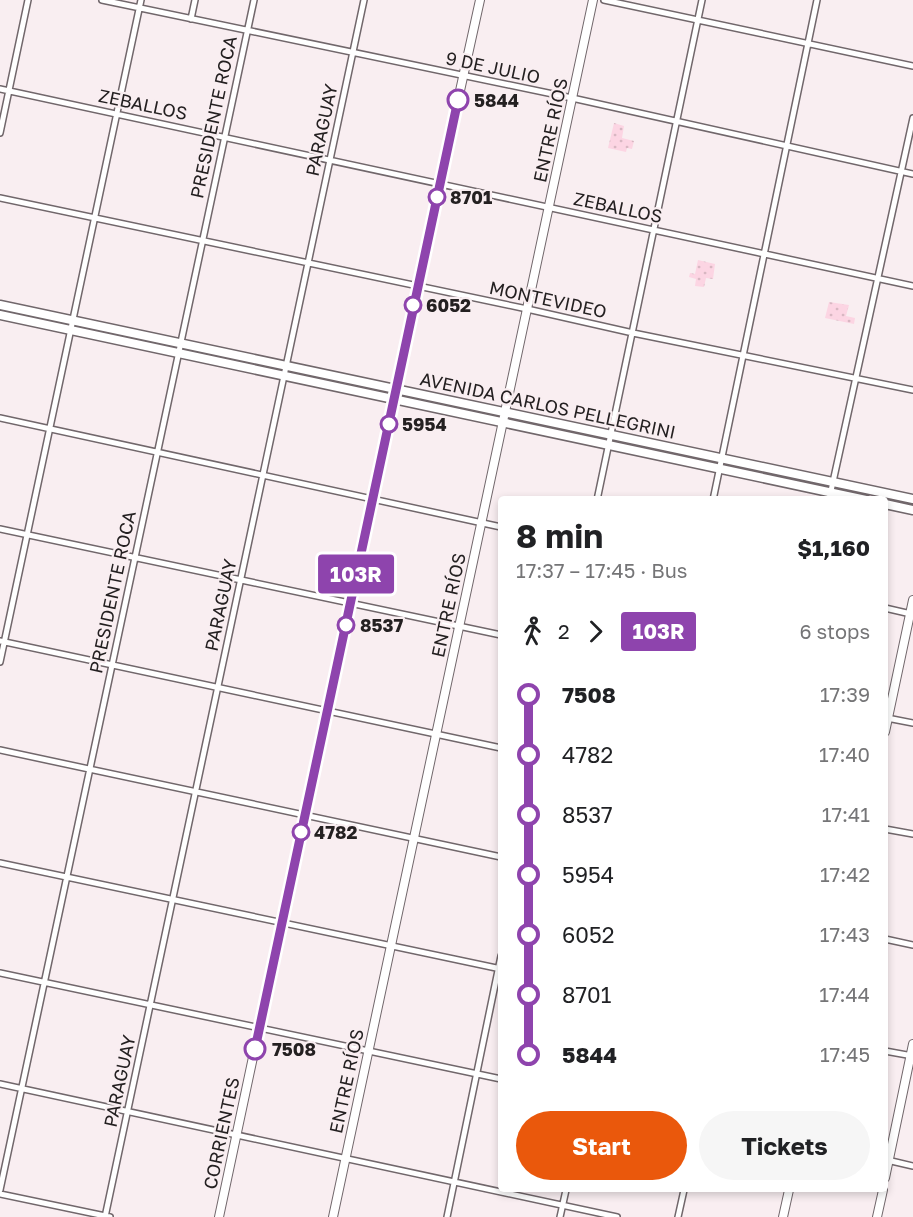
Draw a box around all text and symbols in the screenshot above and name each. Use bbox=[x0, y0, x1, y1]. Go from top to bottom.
street label: PRESIDENTE ROCA bbox=[185, 34, 241, 200]
street label: 9 DE JULIO bbox=[444, 46, 542, 88]
street label: ENTRE RÍOS bbox=[528, 76, 572, 184]
street label: PARAGUAY bbox=[301, 82, 342, 178]
street label: ZEBALLOS bbox=[97, 84, 189, 124]
marker: 5844 bbox=[447, 89, 469, 111]
place label: 5844 bbox=[474, 89, 519, 111]
place label: 8701 bbox=[450, 186, 492, 208]
street label: ZEBALLOS bbox=[572, 187, 664, 227]
marker: 8701 bbox=[428, 188, 446, 206]
street label: MONTEVIDEO bbox=[487, 276, 609, 322]
place label: 6052 bbox=[426, 294, 471, 316]
marker: 6052 bbox=[404, 296, 422, 314]
street label: AVENIDA CARLOS PELLEGRINI bbox=[418, 367, 678, 443]
place label: 5954 bbox=[402, 413, 447, 435]
marker: 5954 bbox=[380, 415, 398, 433]
street label: PRESIDENTE ROCA bbox=[84, 509, 140, 675]
text: 8 min bbox=[516, 516, 603, 555]
text: $1,160 bbox=[797, 534, 870, 561]
street label: ENTRE RÍOS bbox=[426, 551, 470, 659]
line badge: 103R bbox=[314, 554, 398, 594]
street label: PARAGUAY bbox=[200, 557, 241, 653]
text: 17:37 – 17:45 · Bus bbox=[516, 558, 687, 582]
text: 103R bbox=[330, 561, 382, 587]
place label: 8537 bbox=[360, 614, 403, 636]
icon: walk bbox=[516, 615, 549, 648]
icon: forward bbox=[579, 615, 612, 648]
marker: 8537 bbox=[337, 616, 355, 634]
text: 103R bbox=[633, 618, 684, 644]
text: 2 bbox=[558, 619, 570, 643]
text: 6 stops bbox=[799, 619, 870, 643]
text: 7508 bbox=[562, 681, 616, 708]
text: 17:39 bbox=[820, 682, 870, 706]
text: 4782 bbox=[562, 741, 613, 768]
text: 17:40 bbox=[819, 742, 870, 766]
text: 8537 bbox=[562, 801, 613, 828]
text: 17:41 bbox=[822, 802, 870, 826]
place label: 4782 bbox=[314, 821, 358, 843]
marker: 4782 bbox=[292, 823, 310, 841]
text: 5954 bbox=[562, 861, 614, 888]
text: 17:42 bbox=[820, 862, 870, 886]
text: 6052 bbox=[562, 921, 614, 948]
text: 17:43 bbox=[820, 922, 870, 946]
text: 8701 bbox=[562, 981, 611, 1008]
text: 17:44 bbox=[819, 982, 870, 1006]
street label: ENTRE RÍOS bbox=[324, 1027, 368, 1135]
street label: PARAGUAY bbox=[99, 1033, 140, 1129]
marker: 7508 bbox=[244, 1038, 266, 1060]
place label: 7508 bbox=[272, 1038, 316, 1060]
text: 5844 bbox=[562, 1041, 617, 1068]
text: 17:45 bbox=[820, 1042, 870, 1066]
street label: CORRIENTES bbox=[198, 1075, 244, 1191]
button: Start bbox=[516, 1111, 687, 1180]
button: Tickets bbox=[699, 1111, 870, 1180]

